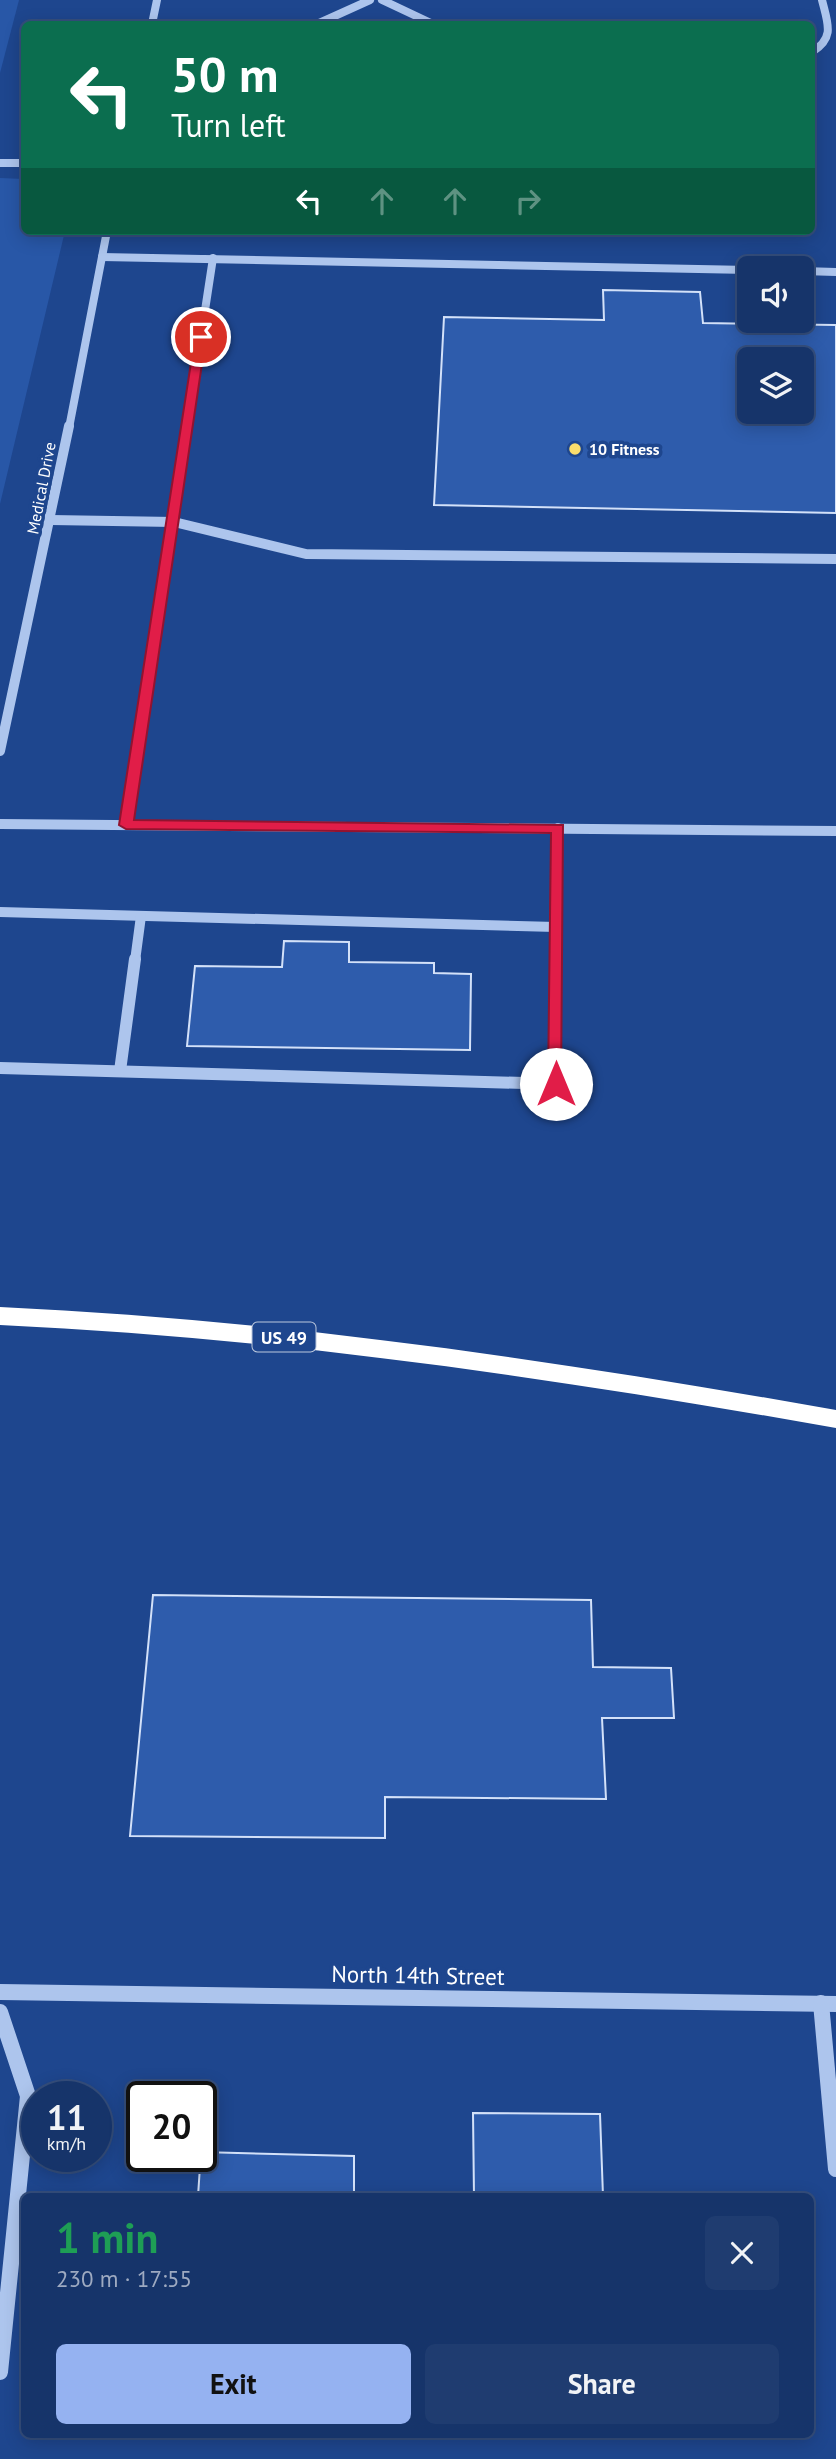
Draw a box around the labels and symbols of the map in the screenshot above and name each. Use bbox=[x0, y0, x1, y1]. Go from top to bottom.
pin bbox=[171, 307, 231, 367]
place label: 10 Fitness bbox=[589, 439, 660, 459]
street label: Medical Drive bbox=[22, 440, 60, 536]
marker: 10 Fitness bbox=[567, 441, 583, 457]
position arrow bbox=[519, 1047, 593, 1121]
road number: US 49 bbox=[252, 1322, 316, 1352]
street label: North 14th Street bbox=[331, 1959, 505, 1991]
speed limit sign: 20 bbox=[126, 2081, 217, 2172]

